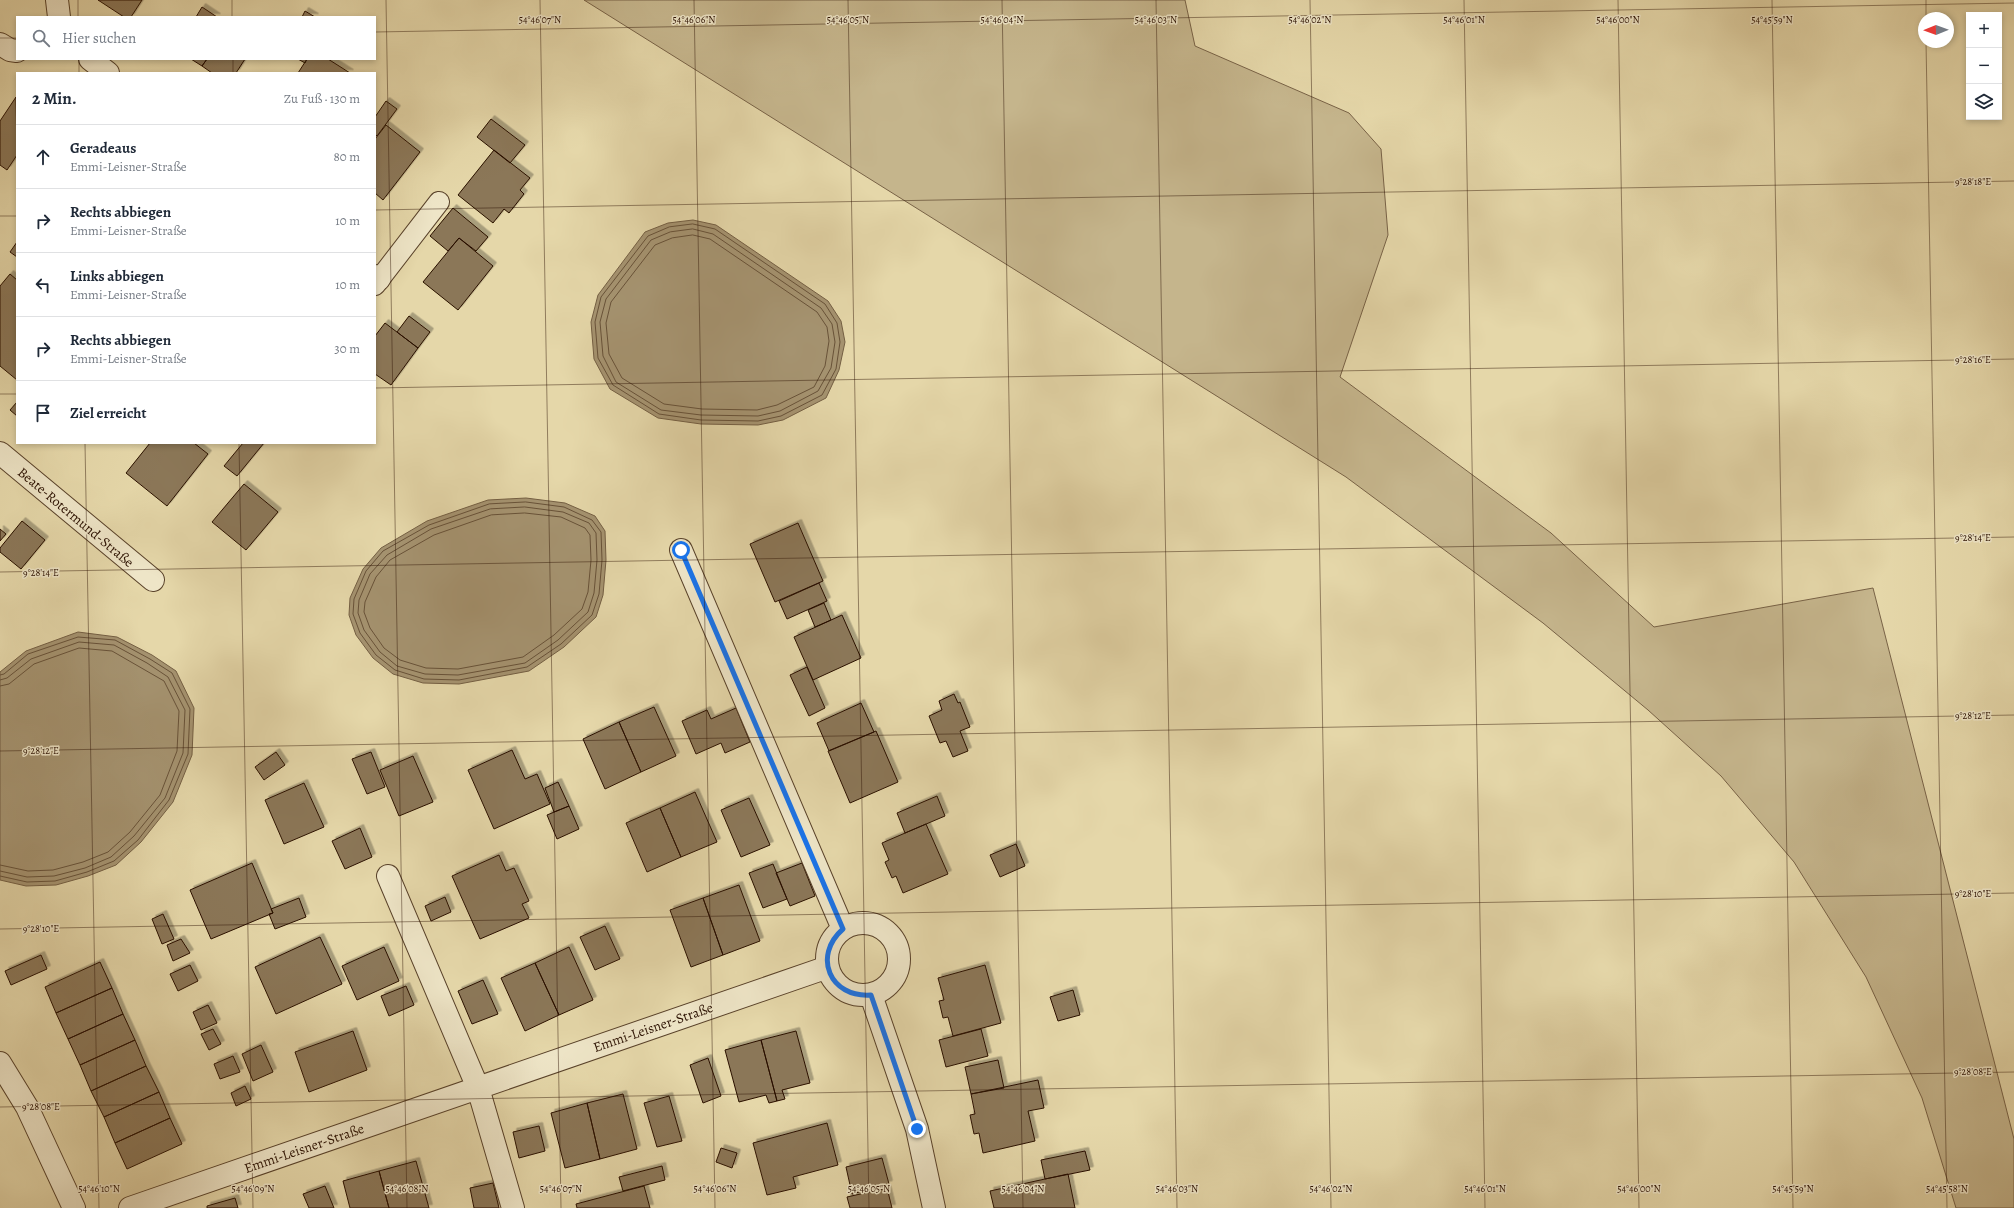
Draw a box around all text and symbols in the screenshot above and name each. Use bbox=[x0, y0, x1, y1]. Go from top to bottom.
north arrow bbox=[1918, 12, 1954, 48]
map controls bbox=[1966, 12, 2002, 120]
button: + bbox=[1966, 12, 2002, 48]
text: 54°46'07"N bbox=[519, 13, 561, 26]
text: 54°46'06"N bbox=[673, 13, 715, 26]
text: 54°46'05"N bbox=[827, 13, 869, 26]
text: 54°46'04"N bbox=[981, 13, 1023, 26]
text: 54°46'03"N bbox=[1135, 13, 1177, 26]
text: 54°46'02"N bbox=[1288, 13, 1332, 26]
text: 54°46'01"N bbox=[1443, 13, 1485, 26]
text: 54°46'00"N bbox=[1596, 13, 1640, 26]
text: 54°45'59"N bbox=[1751, 13, 1793, 26]
search box bbox=[16, 16, 376, 60]
icon: search bbox=[30, 27, 52, 49]
text: Hier suchen bbox=[62, 28, 136, 48]
button: − bbox=[1966, 48, 2002, 84]
button: layers bbox=[1966, 84, 2002, 120]
text: 2 Min. bbox=[32, 87, 77, 110]
text: Zu Fuß · 130 m bbox=[284, 90, 360, 107]
text: Geradeaus bbox=[70, 138, 136, 158]
icon: ahead bbox=[32, 146, 54, 168]
text: 80 m bbox=[333, 148, 360, 165]
text: Emmi-Leisner-Straße bbox=[70, 158, 187, 175]
text: 9°28'18"E bbox=[1955, 175, 1991, 188]
text: Rechts abbiegen bbox=[70, 202, 171, 222]
icon: right bbox=[32, 210, 54, 232]
text: 10 m bbox=[335, 212, 360, 229]
text: Emmi-Leisner-Straße bbox=[70, 222, 187, 239]
text: Links abbiegen bbox=[70, 266, 164, 286]
icon: left bbox=[32, 274, 54, 296]
text: 10 m bbox=[335, 276, 360, 293]
text: Emmi-Leisner-Straße bbox=[70, 286, 187, 303]
text: Rechts abbiegen bbox=[70, 330, 171, 350]
icon: right bbox=[32, 338, 54, 360]
text: 30 m bbox=[334, 340, 360, 357]
text: Emmi-Leisner-Straße bbox=[70, 350, 187, 367]
text: 9°28'16"E bbox=[1955, 353, 1991, 366]
icon: arrive bbox=[32, 402, 54, 424]
text: Ziel erreicht bbox=[70, 403, 146, 423]
street label: Beate-Rotermund-Straße bbox=[14, 463, 138, 572]
text: 9°28'14"E bbox=[1955, 531, 1991, 544]
route start bbox=[672, 541, 690, 559]
text: 9°28'14"E bbox=[23, 566, 59, 579]
text: 9°28'12"E bbox=[1955, 709, 1991, 722]
text: 9°28'12"E bbox=[23, 744, 59, 757]
text: 9°28'10"E bbox=[1955, 887, 1991, 900]
text: 9°28'10"E bbox=[23, 922, 59, 935]
street label: Emmi-Leisner-Straße bbox=[591, 998, 716, 1057]
text: 9°28'08"E bbox=[1954, 1065, 1992, 1078]
text: 9°28'08"E bbox=[22, 1100, 60, 1113]
street label: Emmi-Leisner-Straße bbox=[242, 1119, 367, 1178]
route end bbox=[908, 1120, 926, 1138]
text: 54°46'10"N bbox=[78, 1182, 120, 1195]
text: 54°46'09"N bbox=[232, 1182, 274, 1195]
text: 54°46'08"N bbox=[385, 1182, 429, 1195]
text: 54°46'07"N bbox=[540, 1182, 582, 1195]
text: 54°46'06"N bbox=[694, 1182, 736, 1195]
text: 54°46'05"N bbox=[848, 1182, 890, 1195]
text: 54°46'04"N bbox=[1002, 1182, 1044, 1195]
text: 54°46'03"N bbox=[1156, 1182, 1198, 1195]
text: 54°46'02"N bbox=[1309, 1182, 1353, 1195]
text: 54°46'01"N bbox=[1464, 1182, 1506, 1195]
text: 54°46'00"N bbox=[1617, 1182, 1661, 1195]
text: 54°45'59"N bbox=[1772, 1182, 1814, 1195]
text: 54°45'58"N bbox=[1926, 1182, 1968, 1195]

